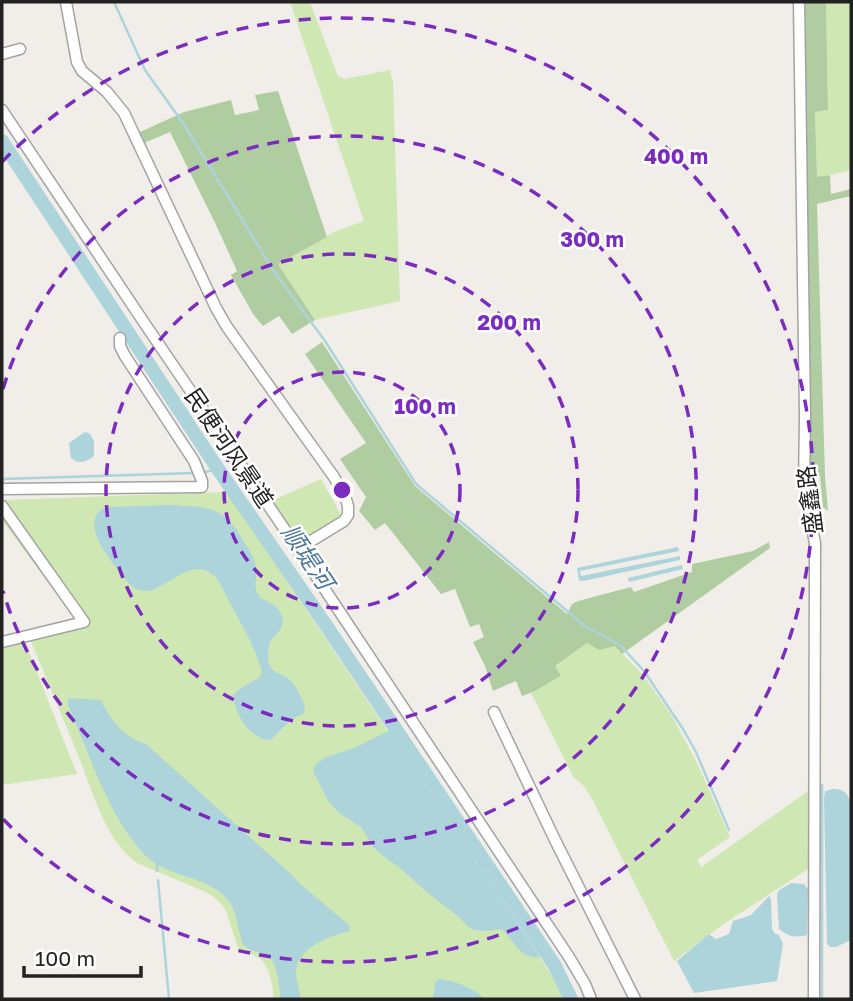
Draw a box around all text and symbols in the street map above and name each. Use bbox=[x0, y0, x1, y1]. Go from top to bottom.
text: 400 m bbox=[644, 143, 708, 169]
text: 300 m bbox=[560, 226, 624, 252]
text: 200 m bbox=[477, 309, 541, 335]
street label: 民便河风景道 bbox=[180, 382, 280, 512]
text: 100 m bbox=[394, 393, 456, 419]
street label: 盛鑫路 bbox=[791, 464, 827, 536]
centre of rings bbox=[330, 478, 354, 502]
water label: 顺堤河 bbox=[276, 518, 343, 597]
scale bar bbox=[24, 934, 142, 978]
text: 100 m bbox=[35, 945, 95, 971]

